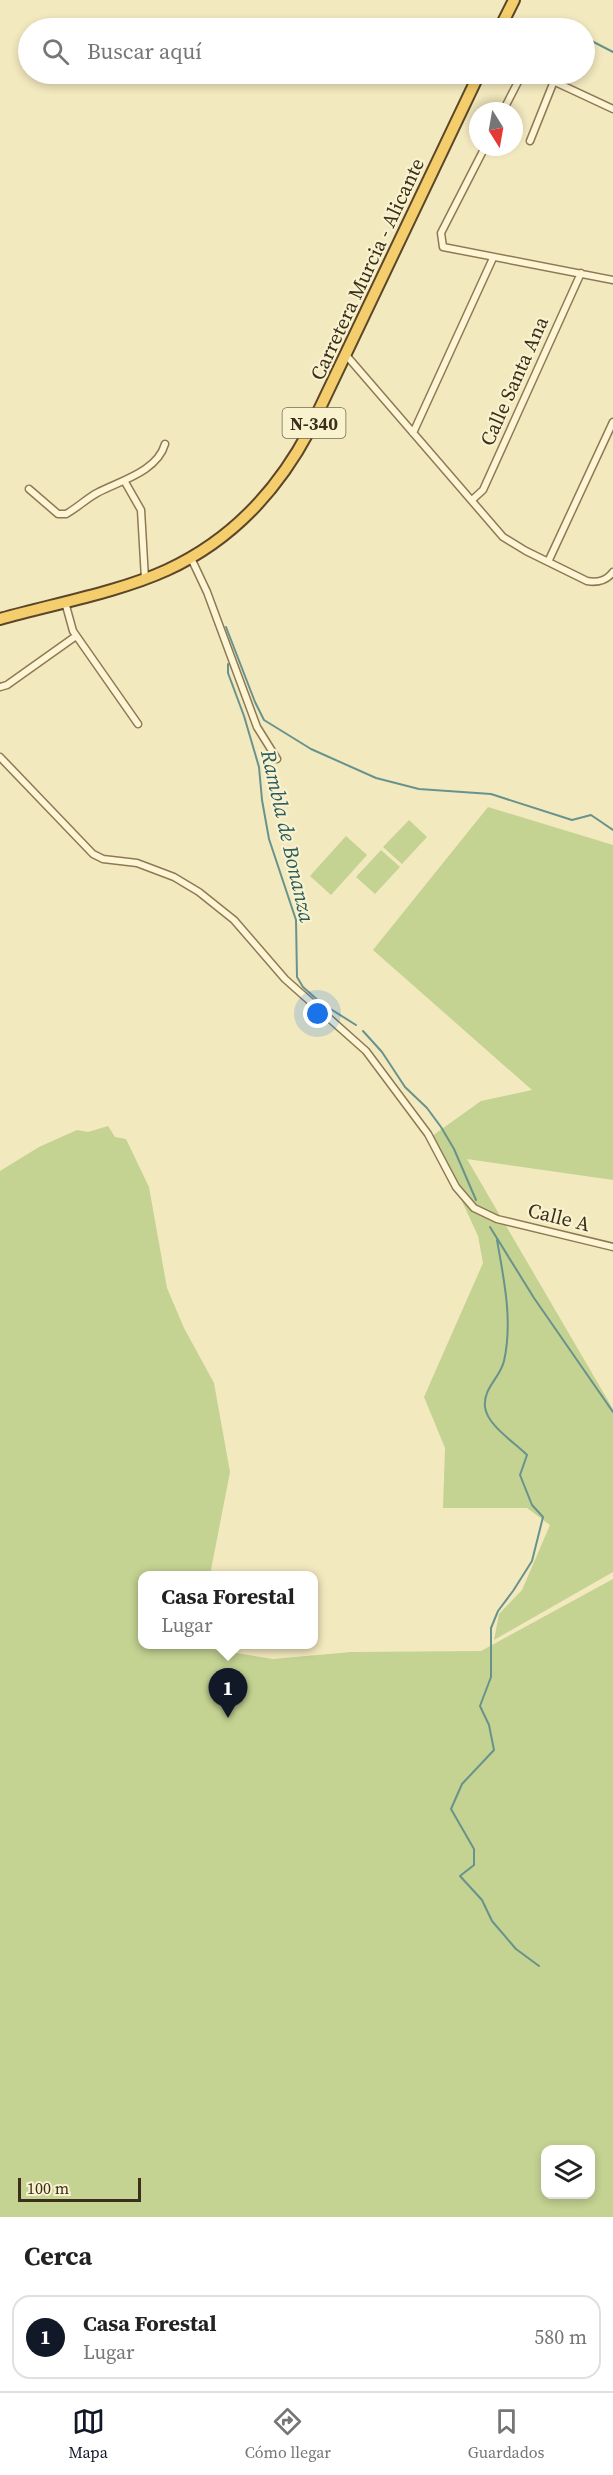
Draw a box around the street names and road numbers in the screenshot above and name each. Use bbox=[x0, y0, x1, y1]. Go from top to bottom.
street label: Carretera Murcia - Alicante bbox=[303, 153, 431, 385]
street label: Calle Santa Ana bbox=[473, 311, 555, 450]
road number: N-340 bbox=[282, 408, 346, 438]
street label: Calle A bbox=[525, 1196, 594, 1238]

